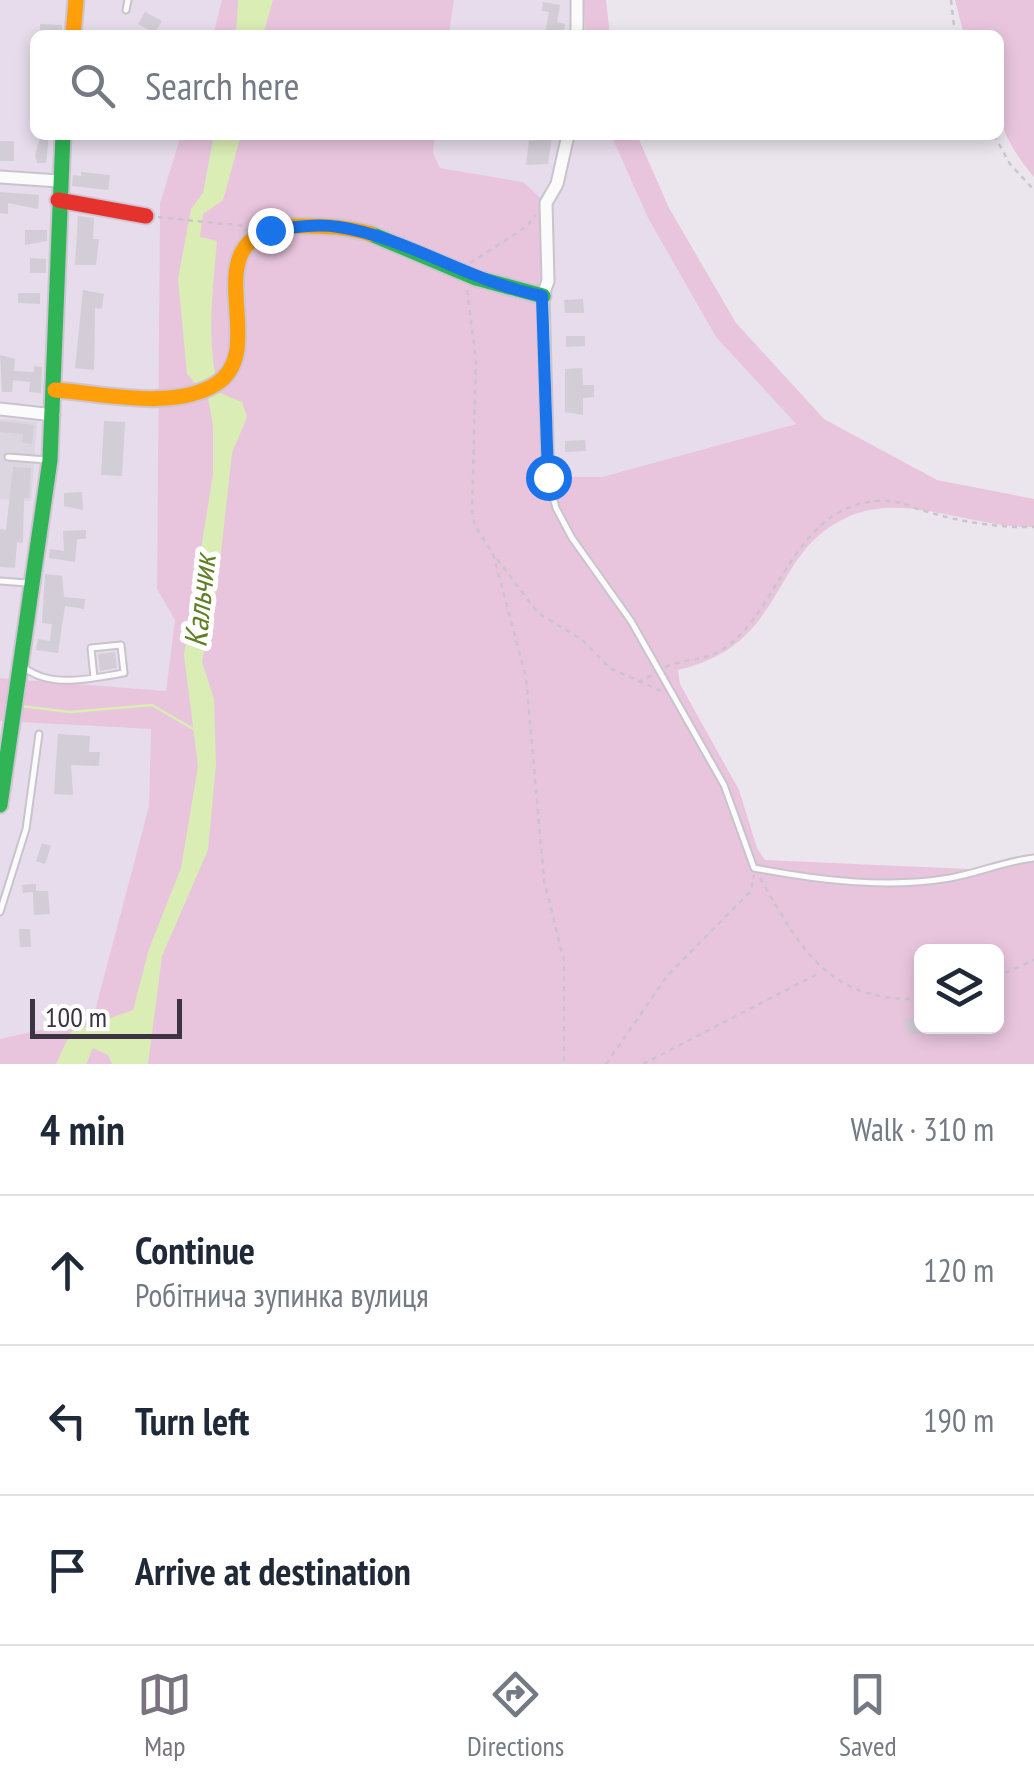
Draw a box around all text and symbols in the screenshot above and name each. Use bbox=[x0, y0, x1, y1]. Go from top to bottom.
search box bbox=[30, 30, 1004, 140]
icon: search bbox=[65, 58, 120, 113]
text: Search here bbox=[145, 61, 299, 110]
route end bbox=[248, 208, 294, 254]
route start bbox=[526, 455, 572, 501]
water label: Кальчик bbox=[173, 549, 225, 649]
map controls bbox=[914, 944, 1004, 1034]
button: layers bbox=[914, 944, 1004, 1034]
scale bar bbox=[30, 994, 182, 1038]
text: 100 m bbox=[45, 998, 107, 1035]
text: 4 min bbox=[40, 1102, 125, 1157]
text: Walk · 310 m bbox=[850, 1108, 994, 1150]
text: Continue bbox=[135, 1225, 255, 1274]
icon: ahead bbox=[40, 1243, 95, 1298]
text: 120 m bbox=[923, 1249, 994, 1291]
text: Робітнича зупинка вулиця bbox=[135, 1274, 429, 1316]
icon: left bbox=[40, 1393, 95, 1448]
text: Turn left bbox=[135, 1396, 249, 1445]
text: 190 m bbox=[923, 1399, 994, 1441]
icon: arrive bbox=[40, 1543, 95, 1598]
text: Arrive at destination bbox=[135, 1546, 411, 1595]
tab: Map bbox=[137, 1667, 192, 1764]
tab: Directions bbox=[467, 1667, 564, 1764]
tab: Saved bbox=[839, 1667, 897, 1764]

